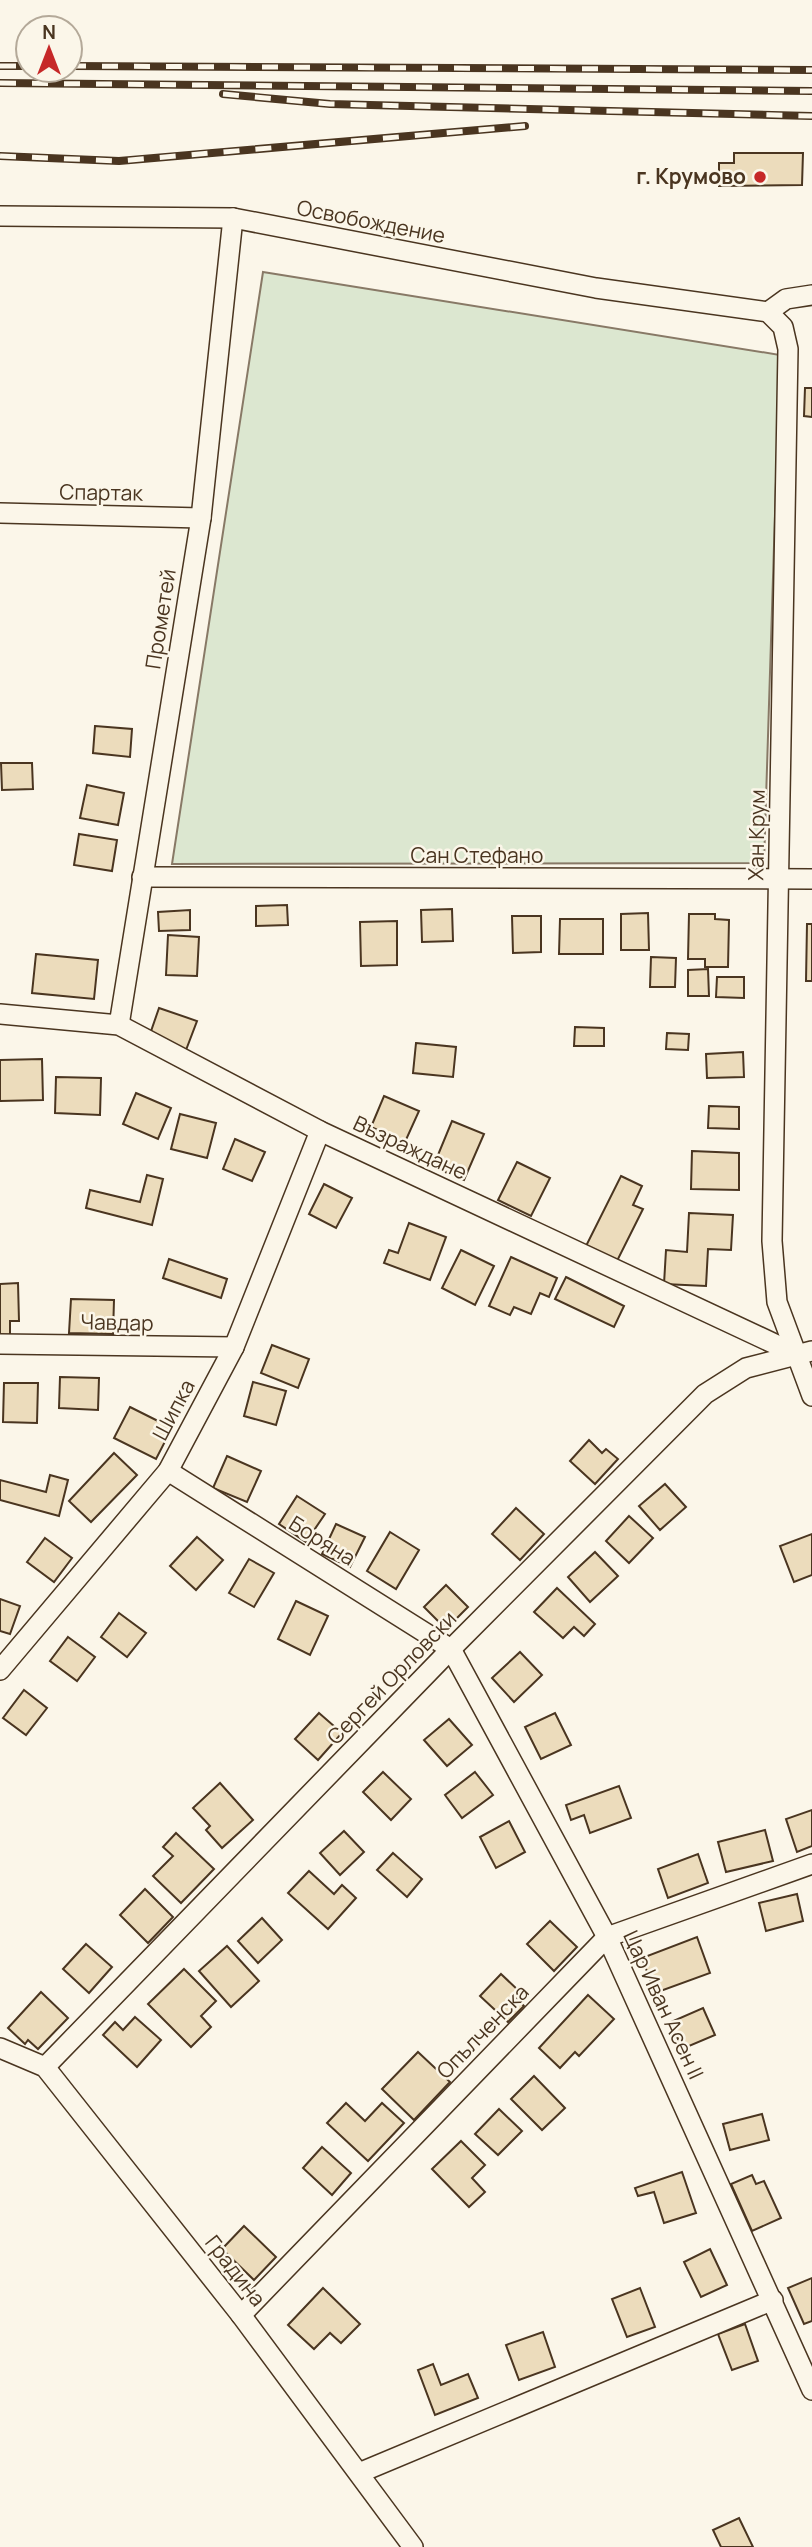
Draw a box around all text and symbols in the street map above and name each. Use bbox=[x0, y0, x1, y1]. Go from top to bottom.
north arrow bbox=[14, 14, 84, 84]
text: N bbox=[42, 19, 56, 45]
place label: г. Крумово bbox=[636, 162, 746, 190]
marker: г. Крумово bbox=[752, 169, 768, 185]
street label: Освобождение bbox=[295, 193, 448, 249]
street label: Спартак bbox=[59, 477, 144, 507]
street label: Прометей bbox=[138, 567, 182, 671]
street label: Хан Крум bbox=[741, 789, 771, 881]
street label: Сан Стефано bbox=[411, 841, 543, 869]
street label: Възраждане bbox=[349, 1109, 472, 1186]
street label: Чавдар bbox=[80, 1307, 154, 1337]
street label: Шипка bbox=[145, 1374, 201, 1445]
street label: Боряна bbox=[284, 1509, 361, 1571]
street label: Сергей Орловски bbox=[320, 1605, 462, 1750]
street label: Цар Иван Асен II bbox=[617, 1926, 711, 2083]
street label: Опълченска bbox=[430, 1978, 534, 2084]
street label: Градина bbox=[199, 2229, 272, 2312]

